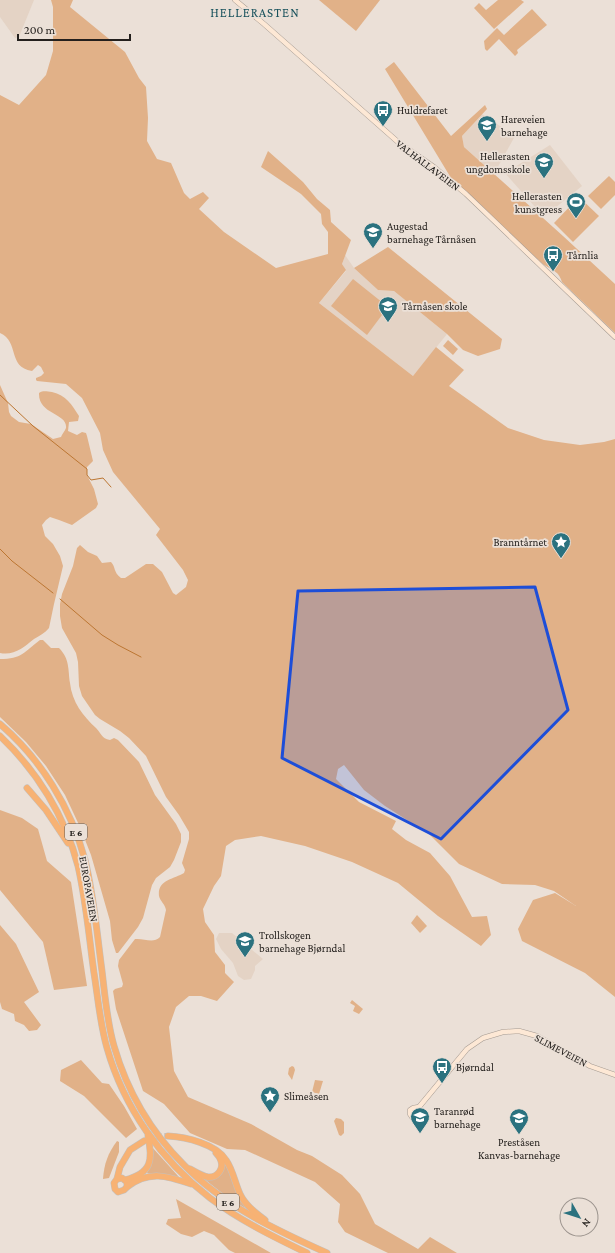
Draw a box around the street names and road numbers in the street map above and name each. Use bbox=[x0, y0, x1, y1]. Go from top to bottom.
street label: VALHALLAVEIEN bbox=[394, 137, 462, 193]
road number: E 6 bbox=[65, 824, 87, 840]
street label: EUROPAVEIEN bbox=[77, 855, 101, 923]
street label: SLIMEVEIEN bbox=[533, 1031, 589, 1069]
road number: E 6 bbox=[217, 1194, 239, 1210]

